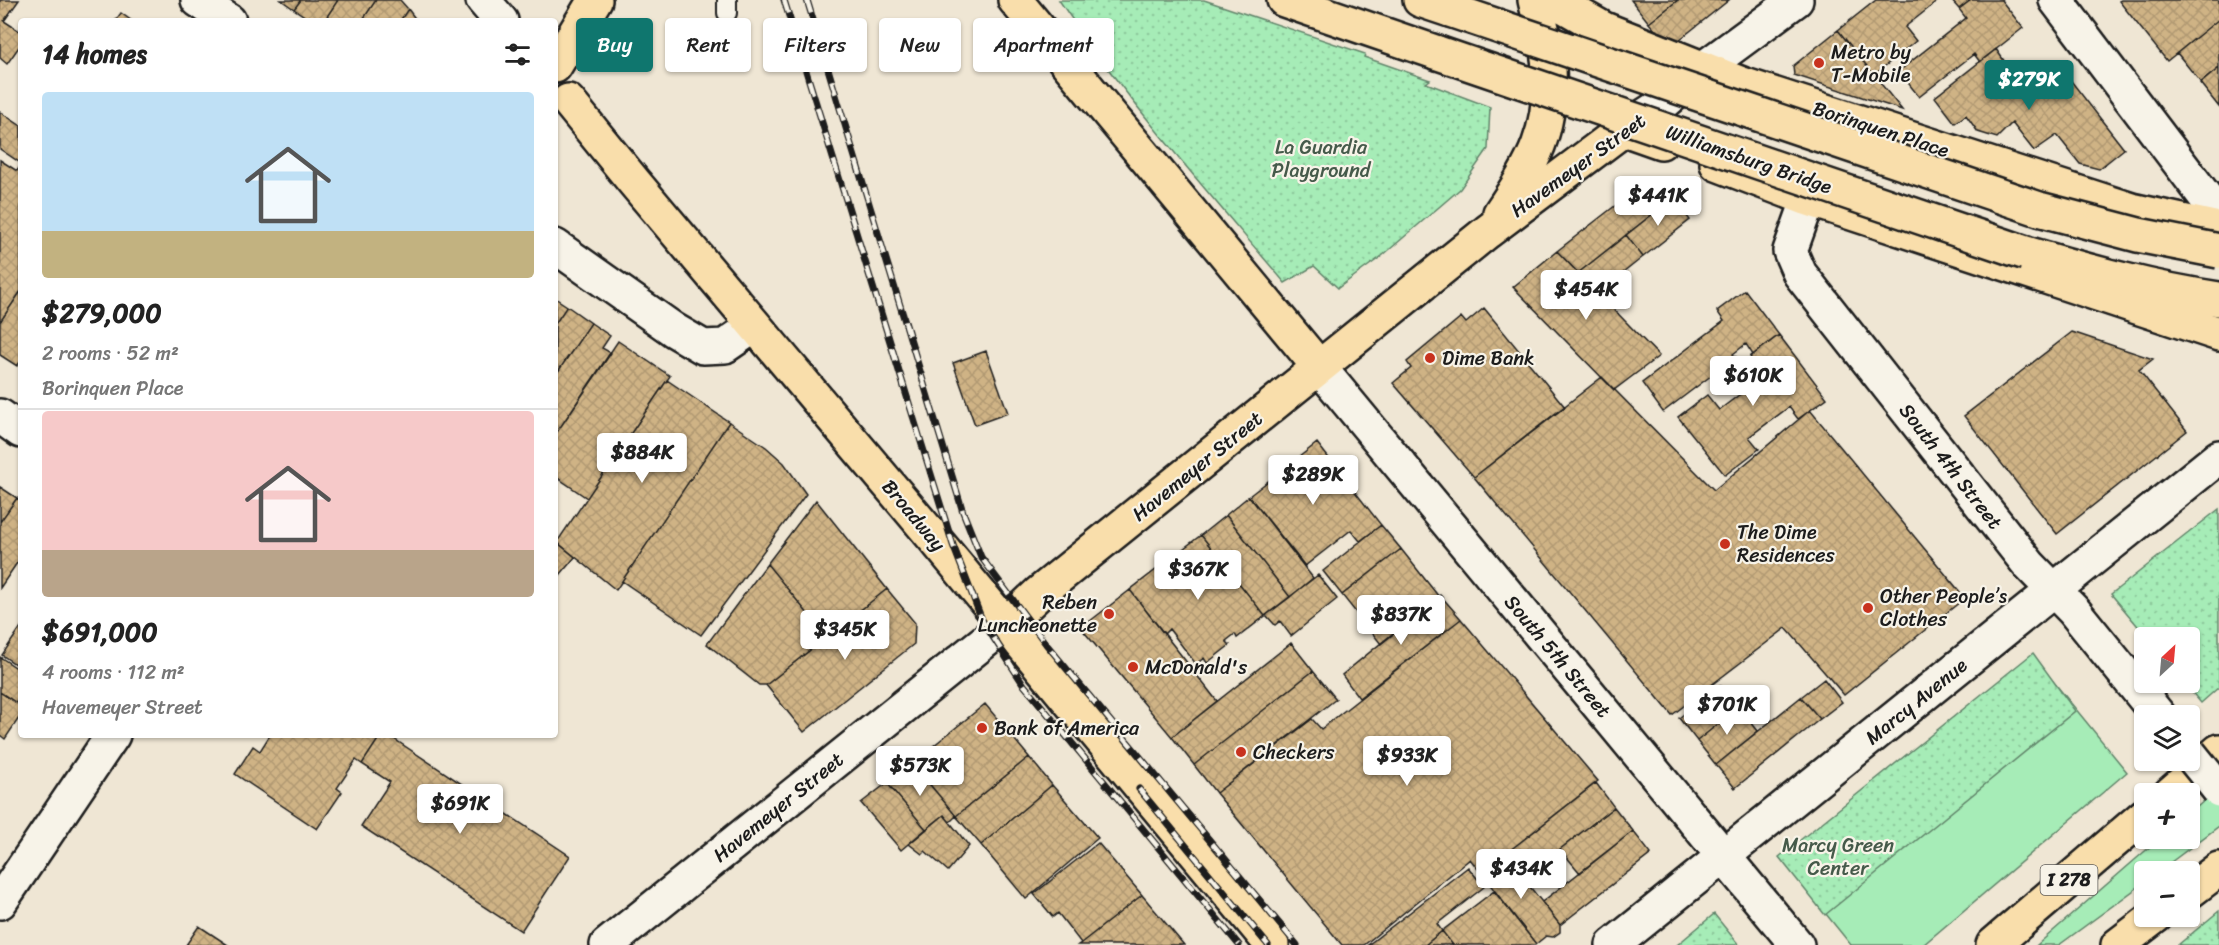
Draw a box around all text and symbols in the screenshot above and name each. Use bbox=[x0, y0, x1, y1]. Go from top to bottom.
chip: Buy bbox=[576, 18, 653, 72]
chip: Rent bbox=[665, 18, 751, 72]
chip: Filters bbox=[763, 18, 867, 72]
chip: New bbox=[879, 18, 961, 72]
chip: Apartment bbox=[973, 18, 1114, 72]
text: 14 homes bbox=[42, 31, 147, 77]
place label: Metro by T-Mobile bbox=[1831, 35, 1912, 93]
icon: filters bbox=[501, 38, 534, 71]
marker: Metro by T-Mobile bbox=[1812, 56, 1826, 70]
pin: $279K bbox=[1987, 60, 2071, 111]
text: $279K bbox=[1999, 62, 2059, 97]
street label: Borinquen Place bbox=[1808, 91, 1954, 168]
street label: Havemeyer Street bbox=[1503, 104, 1654, 227]
street label: Williamsburg Bridge bbox=[1661, 115, 1837, 204]
park label: La Guardia Playground bbox=[1272, 130, 1372, 188]
icon: home bbox=[234, 131, 342, 239]
pin: $441K bbox=[1616, 176, 1700, 227]
text: $441K bbox=[1628, 178, 1688, 213]
pin: $454K bbox=[1544, 270, 1628, 321]
text: $454K bbox=[1555, 272, 1617, 307]
text: $279,000 bbox=[42, 290, 162, 336]
text: 2 rooms · 52 m² bbox=[42, 336, 179, 371]
place label: Dime Bank bbox=[1442, 341, 1535, 376]
marker: Dime Bank bbox=[1423, 351, 1437, 365]
pin: $610K bbox=[1711, 356, 1795, 407]
text: $610K bbox=[1724, 358, 1782, 393]
text: Borinquen Place bbox=[42, 371, 184, 406]
street label: South 4th Street bbox=[1890, 395, 2012, 538]
street label: Havemeyer Street bbox=[1124, 402, 1271, 531]
pin: $884K bbox=[600, 433, 684, 484]
text: $884K bbox=[611, 435, 673, 470]
icon: home bbox=[234, 450, 342, 558]
pin: $289K bbox=[1271, 455, 1355, 506]
text: $289K bbox=[1282, 457, 1344, 492]
street label: Broadway bbox=[873, 471, 955, 560]
place label: The Dime Residences bbox=[1737, 515, 1835, 573]
marker: The Dime Residences bbox=[1718, 537, 1732, 551]
pin: $367K bbox=[1156, 550, 1240, 601]
text: $367K bbox=[1168, 552, 1228, 587]
place label: Other People’s Clothes bbox=[1880, 579, 2008, 637]
place label: Reben Luncheonette bbox=[978, 585, 1097, 643]
street label: South 5th Street bbox=[1495, 587, 1620, 726]
pin: $837K bbox=[1359, 595, 1443, 646]
text: $837K bbox=[1371, 597, 1431, 632]
marker: Other People’s Clothes bbox=[1861, 601, 1875, 615]
marker: Reben Luncheonette bbox=[1102, 607, 1116, 621]
text: $691,000 bbox=[42, 609, 158, 655]
pin: $345K bbox=[803, 610, 887, 661]
text: $345K bbox=[814, 612, 876, 647]
north arrow bbox=[2134, 627, 2200, 693]
map controls bbox=[2134, 627, 2200, 927]
street label: Marcy Avenue bbox=[1857, 649, 1976, 754]
place label: McDonald's bbox=[1145, 650, 1248, 685]
text: 4 rooms · 112 m² bbox=[42, 655, 185, 690]
marker: McDonald's bbox=[1126, 660, 1140, 674]
pin: $701K bbox=[1685, 685, 1769, 736]
text: $701K bbox=[1698, 687, 1756, 722]
text: Havemeyer Street bbox=[42, 690, 203, 725]
button: layers bbox=[2134, 705, 2200, 771]
place label: Bank of America bbox=[994, 711, 1140, 746]
marker: Bank of America bbox=[975, 721, 989, 735]
place label: Checkers bbox=[1253, 735, 1335, 770]
pin: $933K bbox=[1365, 736, 1449, 787]
text: $933K bbox=[1377, 738, 1437, 773]
street label: Havemeyer Street bbox=[705, 743, 852, 872]
marker: Checkers bbox=[1234, 745, 1248, 759]
pin: $573K bbox=[878, 746, 962, 797]
text: $573K bbox=[890, 748, 950, 783]
button: + bbox=[2134, 783, 2200, 849]
pin: $691K bbox=[418, 784, 502, 835]
text: $691K bbox=[431, 786, 489, 821]
park label: Marcy Green Center bbox=[1782, 828, 1894, 886]
pin: $434K bbox=[1479, 849, 1563, 900]
text: $434K bbox=[1490, 851, 1552, 886]
button: − bbox=[2134, 861, 2200, 927]
road number: I 278 bbox=[2040, 865, 2098, 895]

